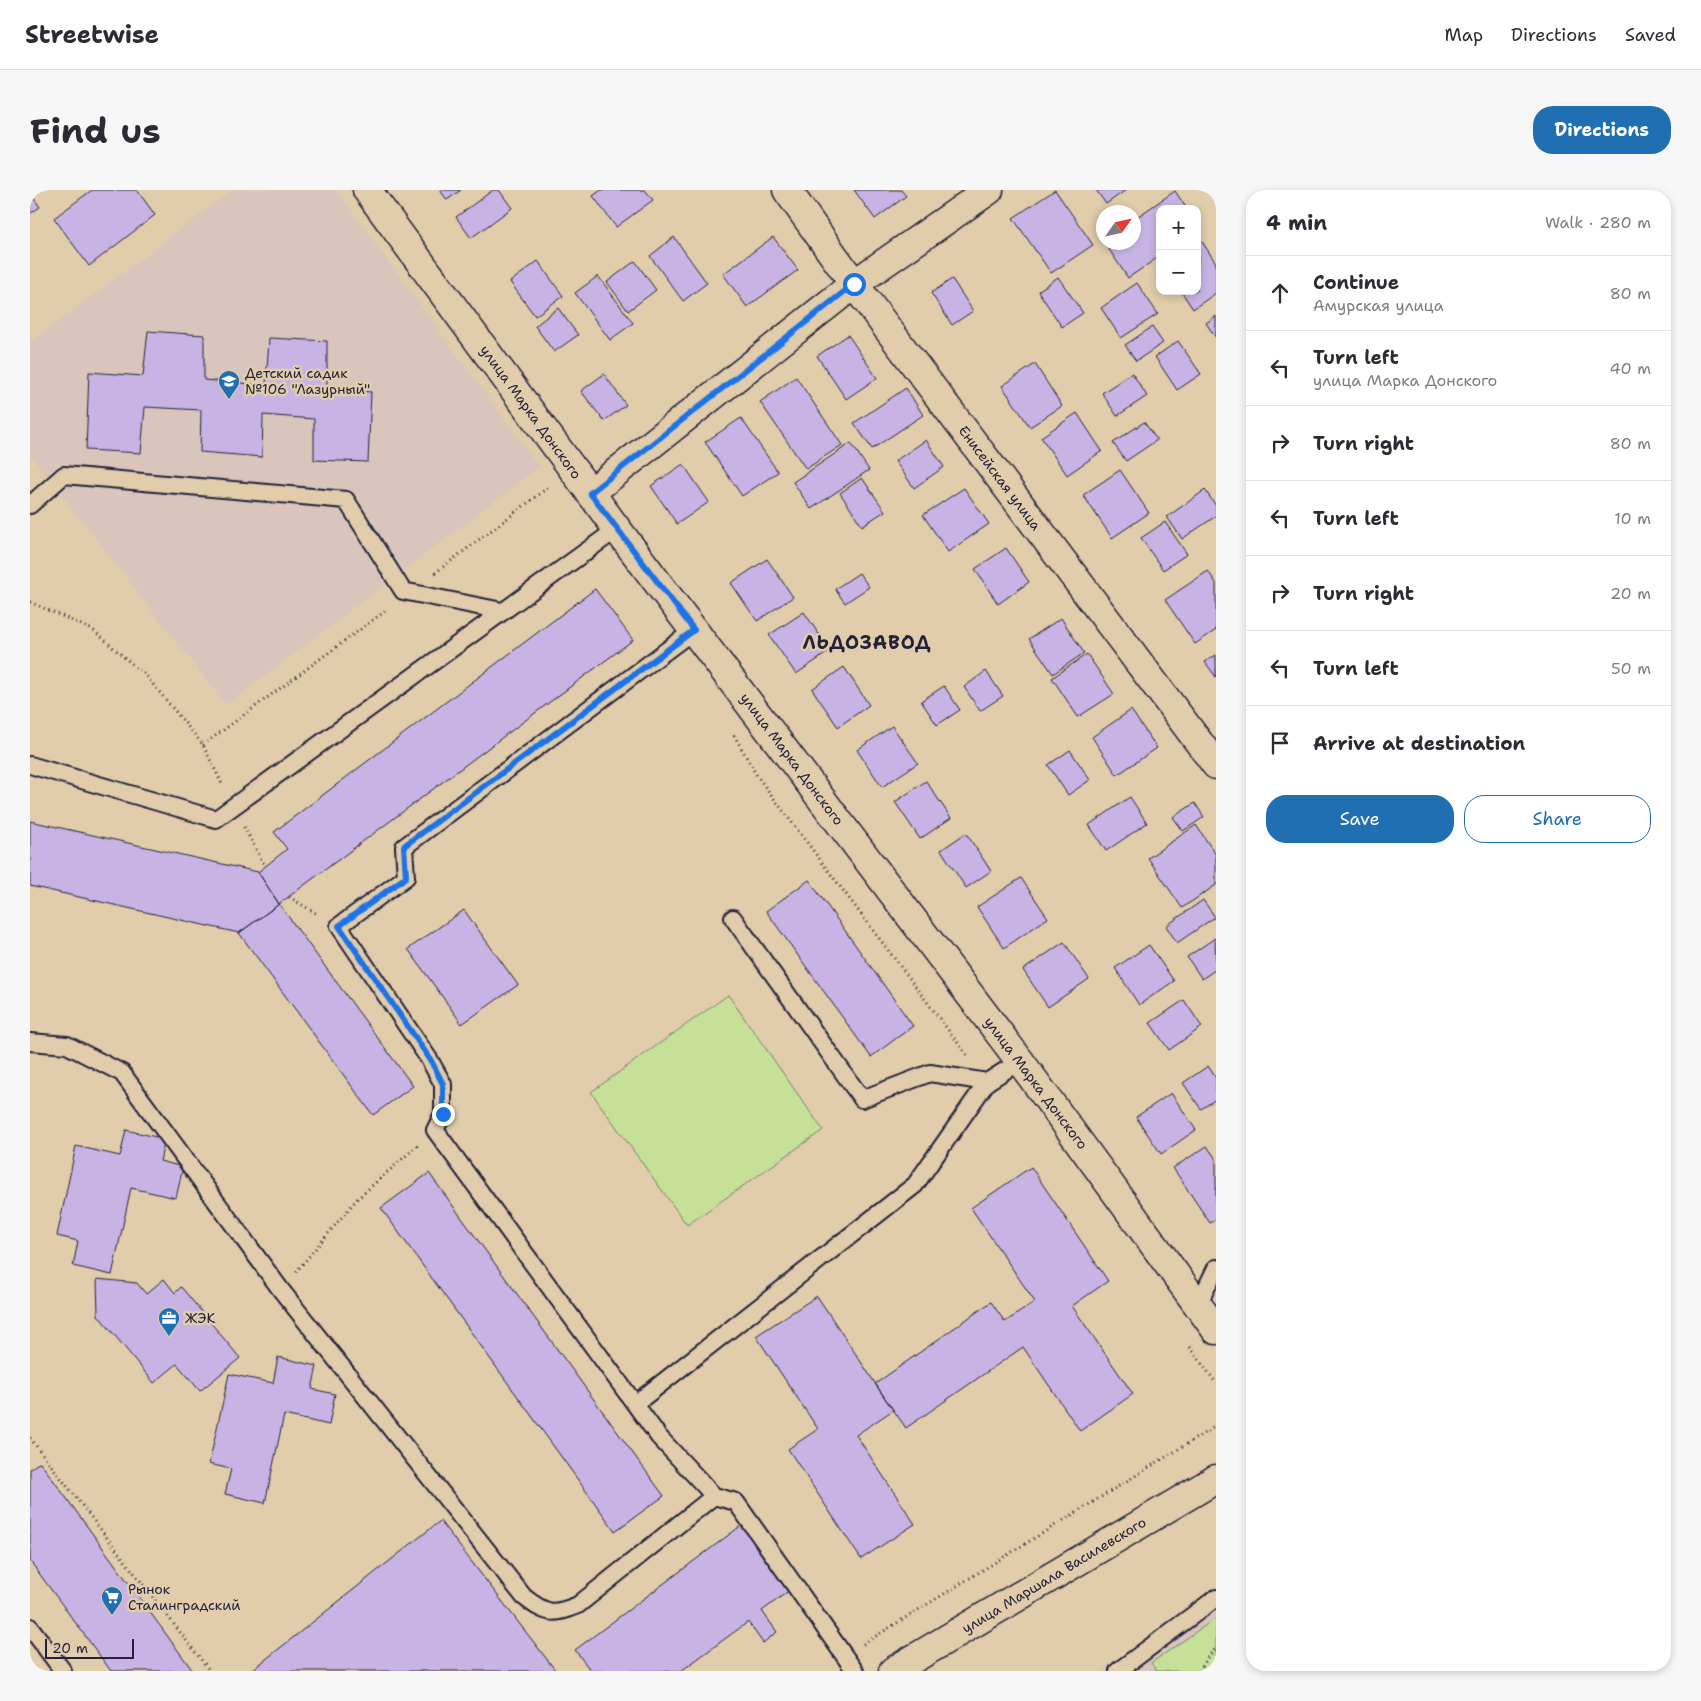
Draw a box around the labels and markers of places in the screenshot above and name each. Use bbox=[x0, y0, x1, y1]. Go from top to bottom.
place label: Детский садик №106 "Лазурный" bbox=[245, 364, 370, 398]
school or university icon: Детский садик №106 "Лазурный" bbox=[217, 369, 241, 400]
office icon: ЖЭК bbox=[157, 1306, 181, 1337]
place label: ЖЭК bbox=[185, 1309, 216, 1327]
place label: Рынок Сталинградский bbox=[128, 1580, 240, 1614]
supermarket icon: Рынок Сталинградский bbox=[100, 1585, 124, 1616]

